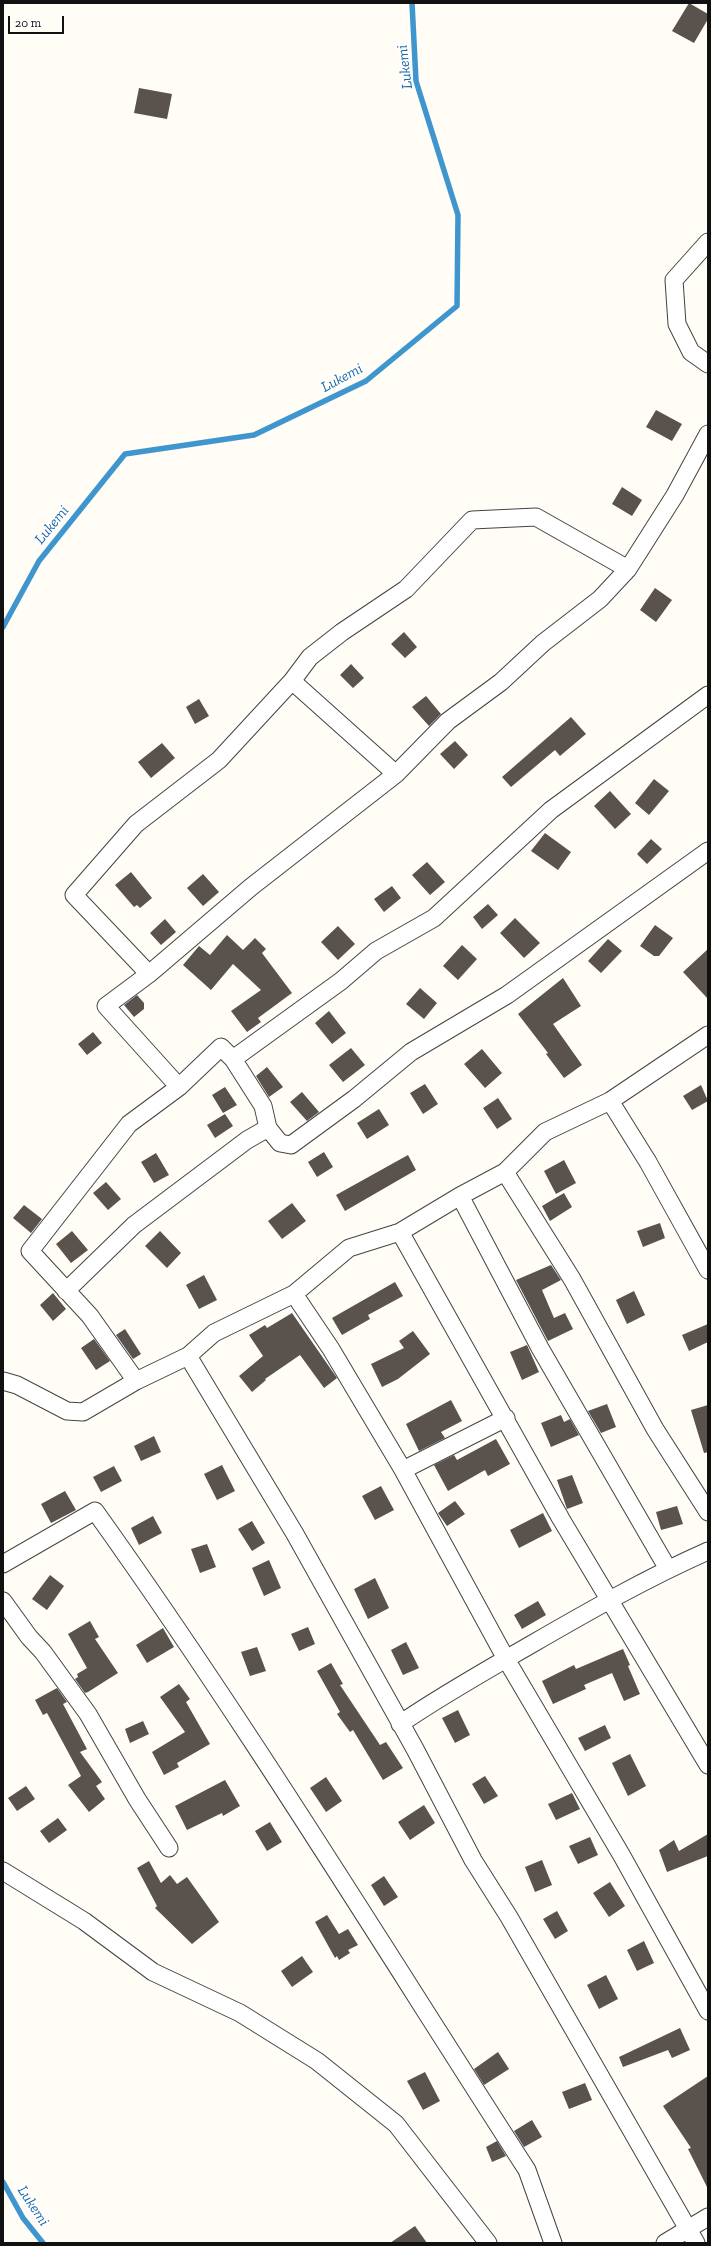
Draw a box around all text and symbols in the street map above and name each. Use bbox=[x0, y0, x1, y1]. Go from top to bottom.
scale bar bbox=[10, 8, 66, 34]
text: 20 m bbox=[15, 16, 41, 30]
water label: Lukemi bbox=[393, 44, 417, 90]
water label: Lukemi bbox=[318, 360, 366, 396]
water label: Lukemi bbox=[31, 502, 73, 548]
water label: Lukemi bbox=[13, 2182, 53, 2230]

